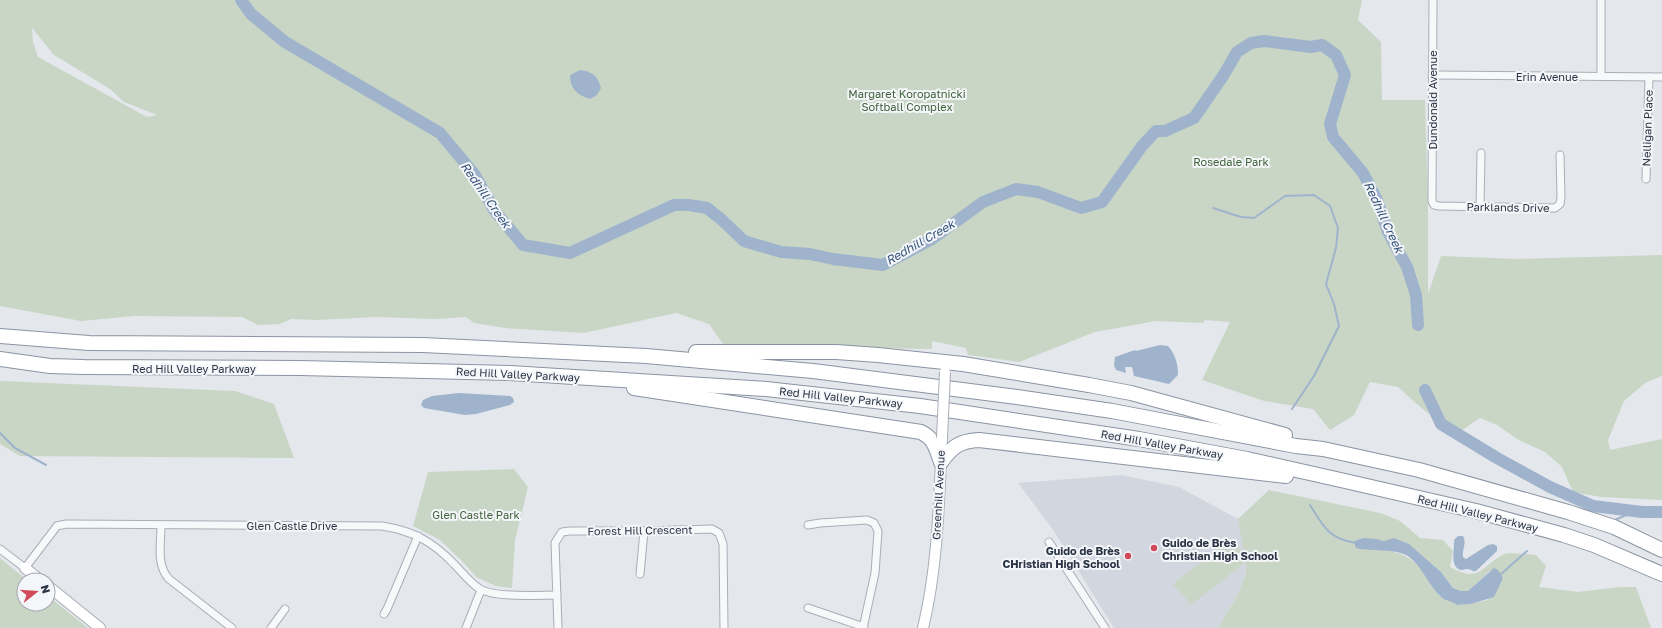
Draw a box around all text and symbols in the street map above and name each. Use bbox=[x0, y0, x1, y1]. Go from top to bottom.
street label: Dundonald Avenue bbox=[1426, 50, 1439, 150]
street label: Erin Avenue bbox=[1516, 70, 1578, 83]
park label: Margaret Koropatnicki Softball Complex bbox=[848, 87, 966, 113]
street label: Nelligan Place bbox=[1639, 90, 1655, 166]
park label: Rosedale Park bbox=[1193, 155, 1269, 168]
water label: Redhill Creek bbox=[458, 159, 515, 232]
water label: Redhill Creek bbox=[1361, 179, 1408, 256]
street label: Parklands Drive bbox=[1466, 200, 1550, 214]
water label: Redhill Creek bbox=[883, 216, 958, 268]
street label: Red Hill Valley Parkway bbox=[132, 362, 256, 375]
street label: Red Hill Valley Parkway bbox=[456, 364, 580, 384]
street label: Red Hill Valley Parkway bbox=[779, 384, 903, 410]
street label: Red Hill Valley Parkway bbox=[1100, 427, 1224, 461]
street label: Greenhill Avenue bbox=[929, 450, 947, 540]
street label: Red Hill Valley Parkway bbox=[1416, 492, 1540, 534]
park label: Glen Castle Park bbox=[432, 508, 520, 521]
street label: Glen Castle Drive bbox=[247, 519, 337, 532]
street label: Forest Hill Crescent bbox=[587, 523, 693, 537]
place label: Guido de Brès Christian High School bbox=[1162, 536, 1278, 562]
marker: Guido de Brès Christian High School bbox=[1149, 543, 1159, 553]
place label: Guido de Brès CHristian High School bbox=[1002, 544, 1120, 570]
marker: Guido de Brès CHristian High School bbox=[1123, 551, 1133, 561]
north arrow bbox=[16, 572, 56, 612]
text: N bbox=[39, 583, 53, 595]

